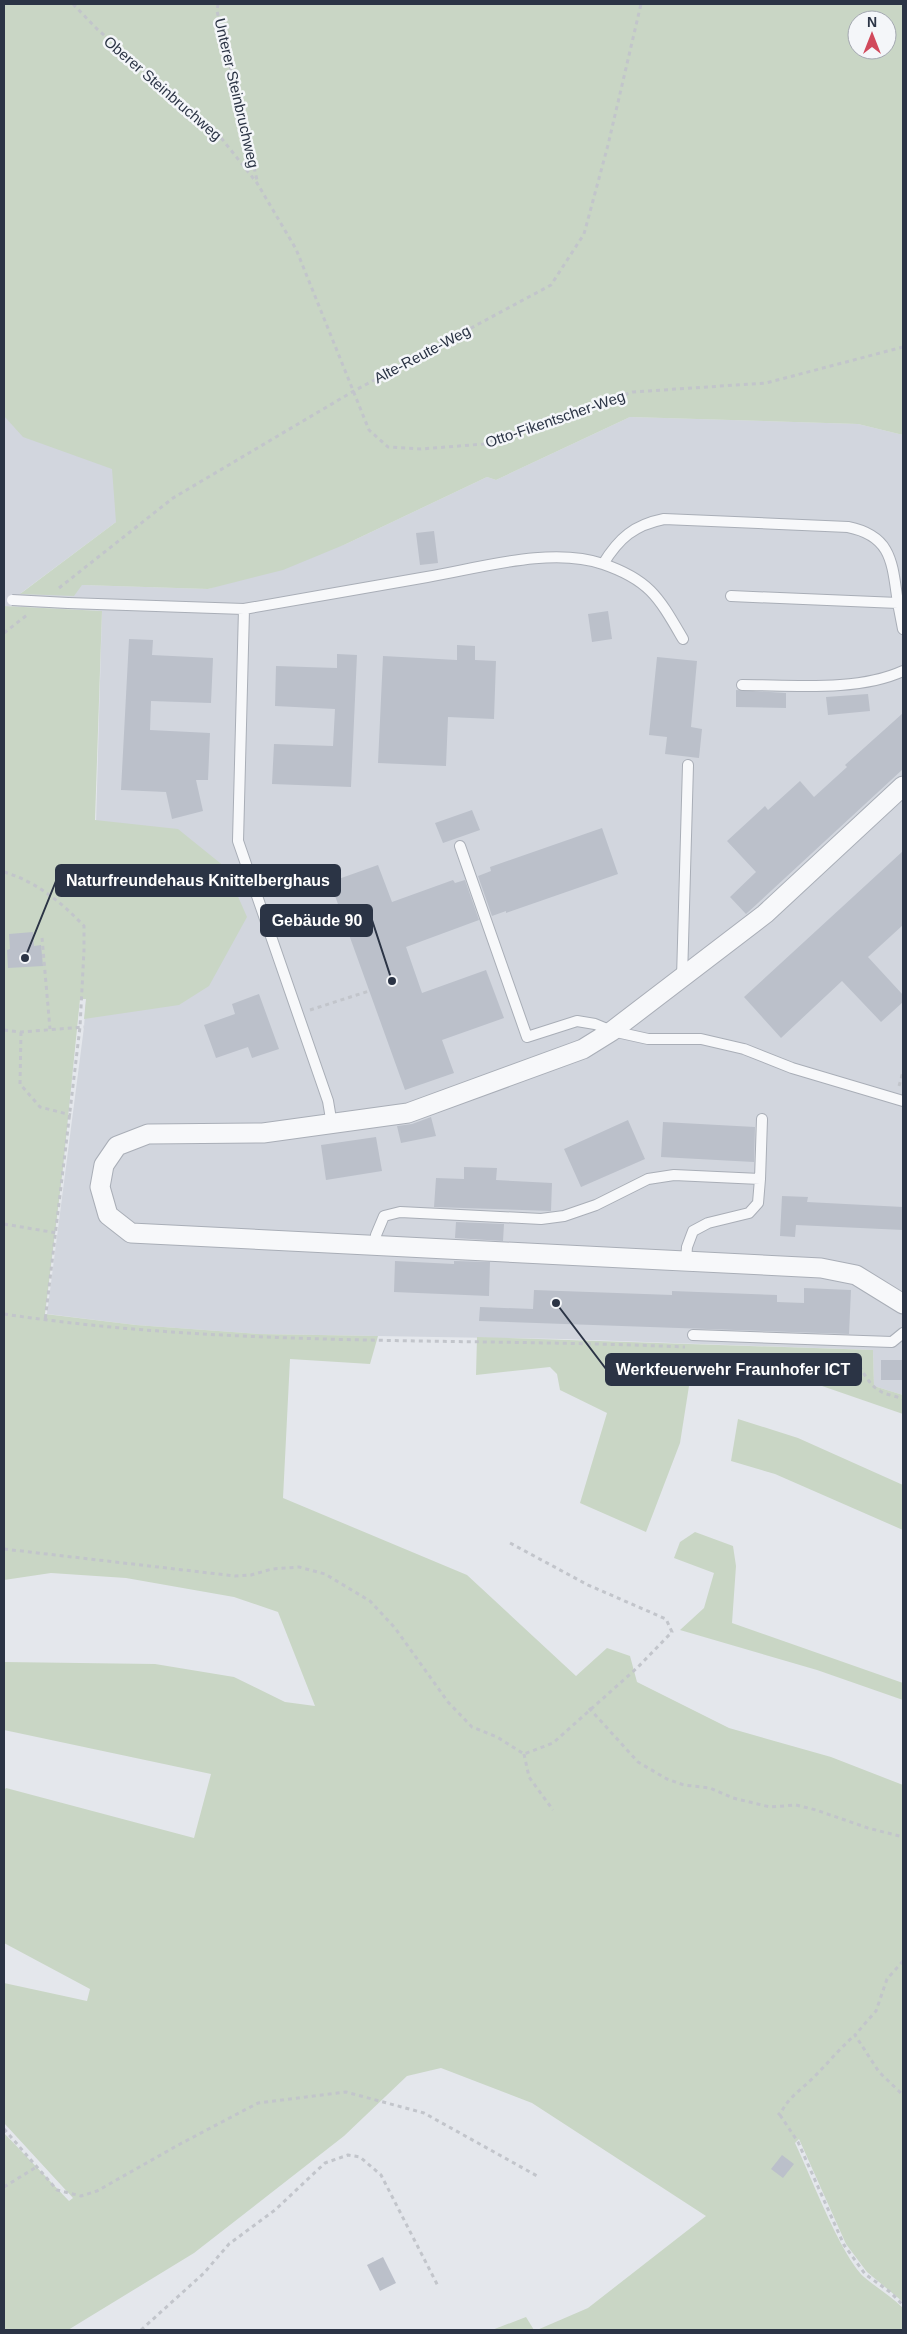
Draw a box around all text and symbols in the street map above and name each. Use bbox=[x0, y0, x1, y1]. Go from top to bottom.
north arrow bbox=[847, 10, 897, 60]
text: N bbox=[867, 14, 877, 30]
street label: Unterer Steinbruchweg bbox=[211, 16, 263, 170]
street label: Oberer Steinbruchweg bbox=[101, 32, 225, 144]
street label: Alte-Reute-Weg bbox=[371, 322, 473, 386]
street label: Otto-Fikentscher-Weg bbox=[483, 387, 627, 451]
callout: Naturfreundehaus Knittelberghaus bbox=[56, 865, 340, 896]
text: Naturfreundehaus Knittelberghaus bbox=[66, 872, 330, 889]
callout: Gebäude 90 bbox=[261, 905, 372, 936]
text: Gebäude 90 bbox=[272, 912, 362, 929]
callout: Werkfeuerwehr Fraunhofer ICT bbox=[606, 1354, 861, 1385]
text: Werkfeuerwehr Fraunhofer ICT bbox=[616, 1361, 850, 1378]

